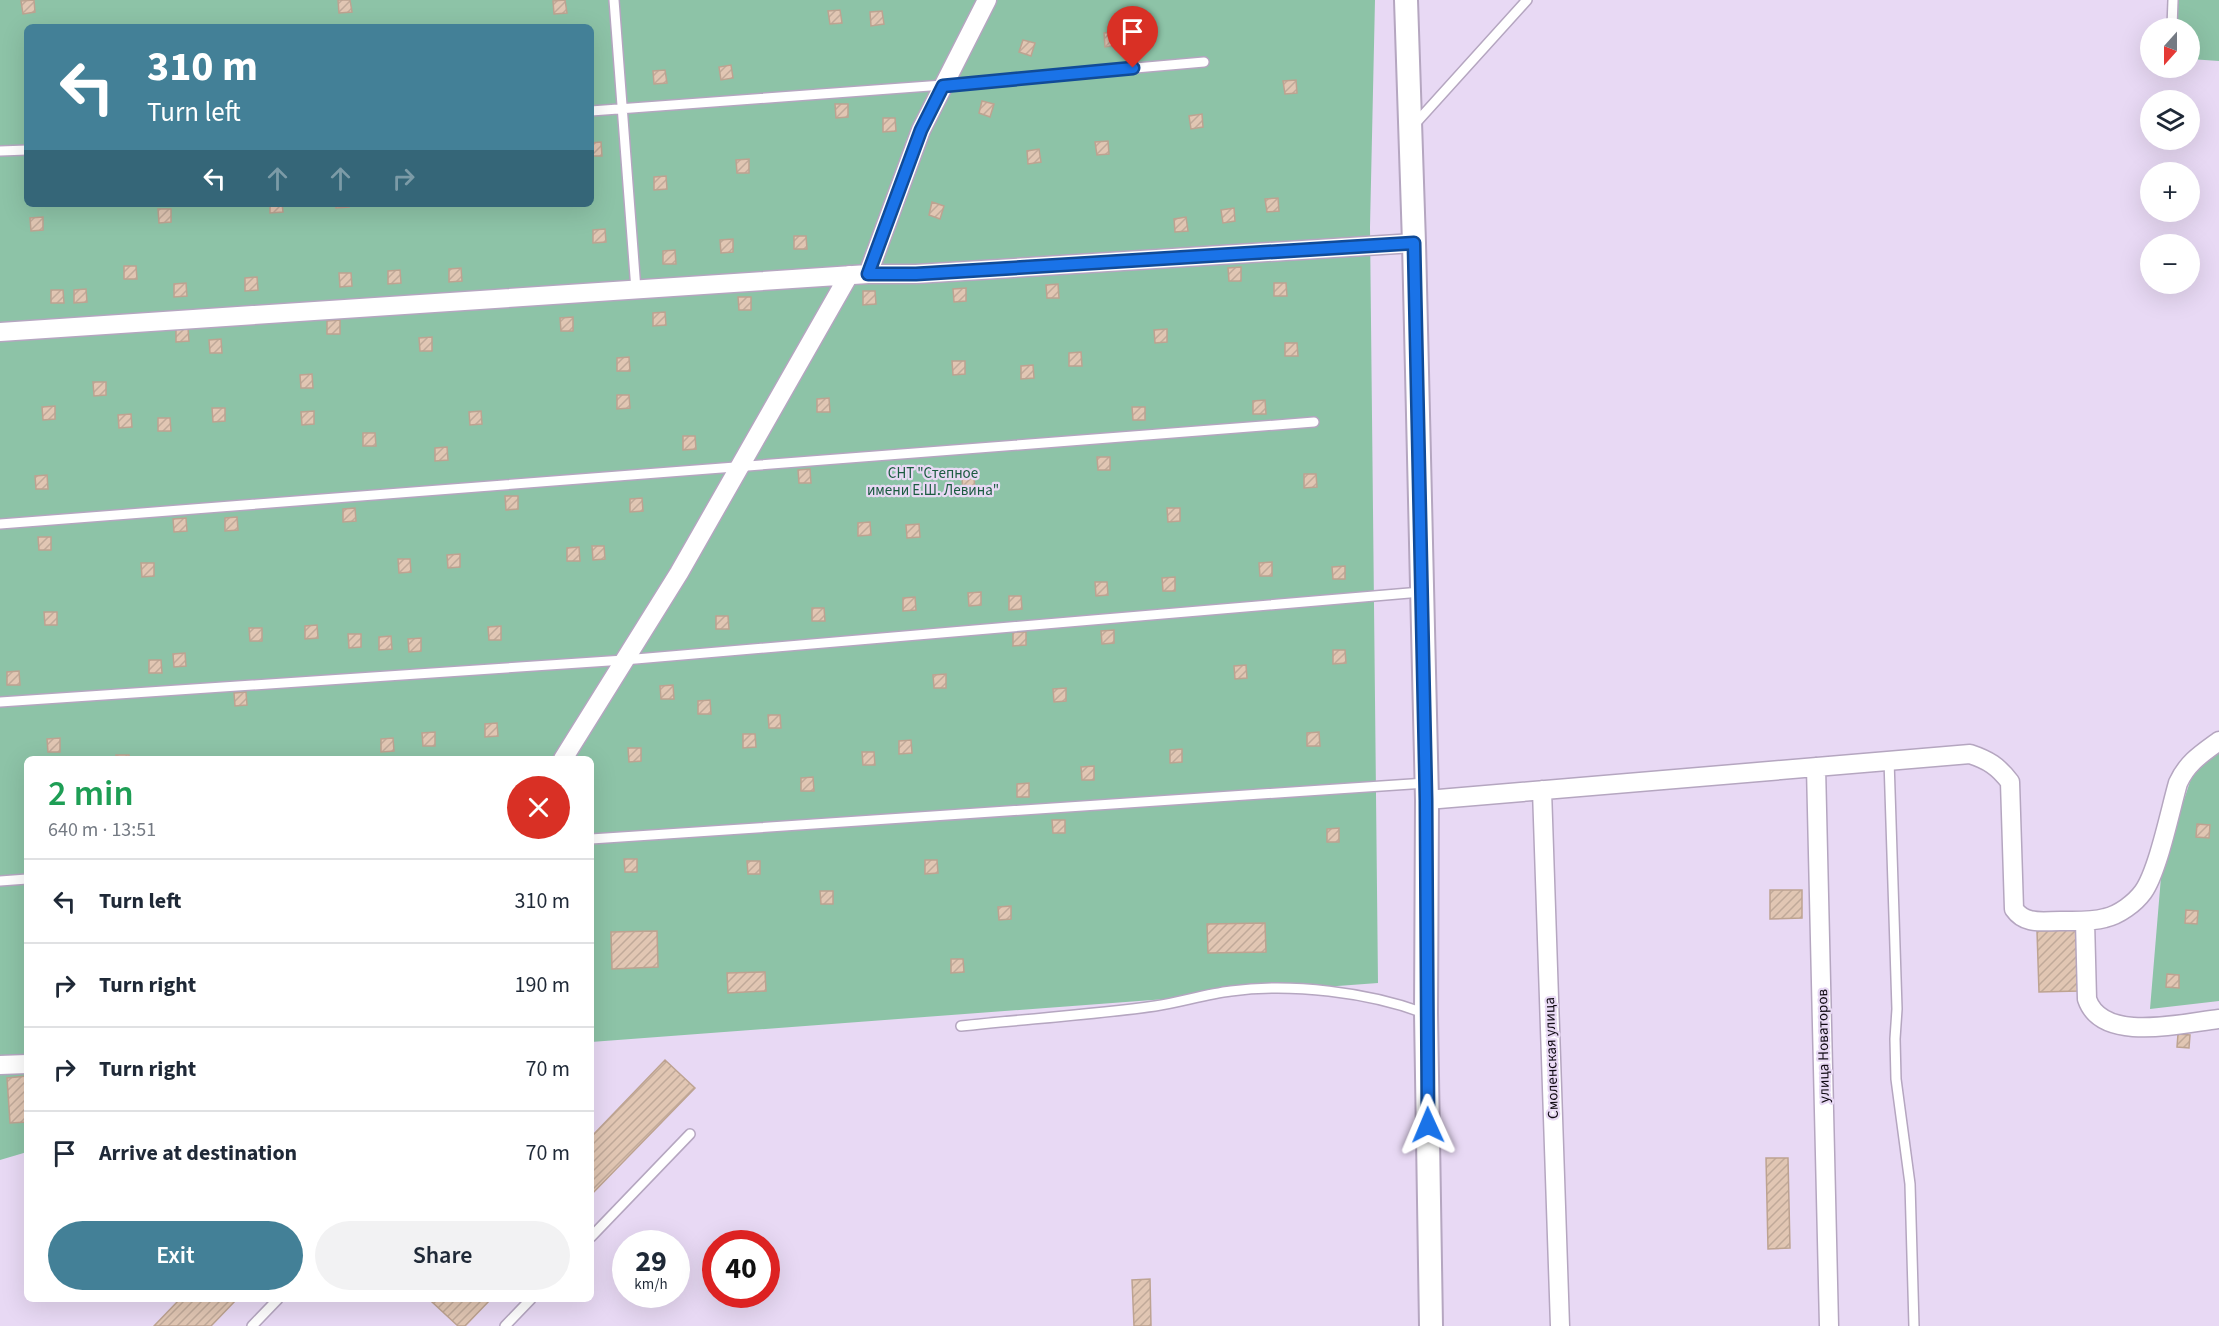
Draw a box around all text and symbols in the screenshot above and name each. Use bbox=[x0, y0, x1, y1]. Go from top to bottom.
pin bbox=[1107, 6, 1158, 68]
icon: arrive bbox=[1116, 15, 1149, 48]
north arrow bbox=[2140, 18, 2200, 78]
map controls bbox=[2140, 18, 2200, 294]
text: 310 m bbox=[147, 37, 258, 97]
icon: left bbox=[48, 48, 126, 126]
button: layers bbox=[2140, 90, 2200, 150]
text: Turn left bbox=[147, 93, 241, 132]
icon: left bbox=[198, 162, 231, 195]
icon: ahead bbox=[261, 162, 294, 195]
icon: ahead bbox=[324, 162, 357, 195]
icon: right bbox=[387, 162, 420, 195]
button: + bbox=[2140, 162, 2200, 222]
button: − bbox=[2140, 234, 2200, 294]
park label: СНТ "Степное имени Е.Ш. Левина" bbox=[867, 463, 999, 501]
text: 2 min bbox=[48, 768, 134, 819]
button: close bbox=[507, 776, 570, 839]
text: 640 m · 13:51 bbox=[48, 816, 156, 844]
icon: left bbox=[48, 885, 81, 918]
text: Turn left bbox=[99, 885, 181, 917]
text: 310 m bbox=[515, 885, 570, 917]
icon: right bbox=[48, 969, 81, 1002]
text: Turn right bbox=[99, 969, 196, 1001]
text: 190 m bbox=[515, 969, 570, 1001]
street label: улица Новаторов bbox=[1812, 988, 1835, 1103]
street label: Смоленская улица bbox=[1539, 997, 1564, 1119]
icon: right bbox=[48, 1053, 81, 1086]
text: Turn right bbox=[99, 1053, 196, 1085]
text: 70 m bbox=[525, 1053, 570, 1085]
position arrow bbox=[1396, 1093, 1460, 1157]
icon: arrive bbox=[48, 1137, 81, 1170]
text: Arrive at destination bbox=[99, 1137, 297, 1169]
text: 70 m bbox=[525, 1137, 570, 1169]
button: Exit bbox=[48, 1221, 303, 1290]
button: Share bbox=[315, 1221, 570, 1290]
speed limit sign: 40 bbox=[702, 1230, 780, 1308]
text: 29 bbox=[635, 1240, 667, 1283]
text: km/h bbox=[634, 1274, 668, 1295]

